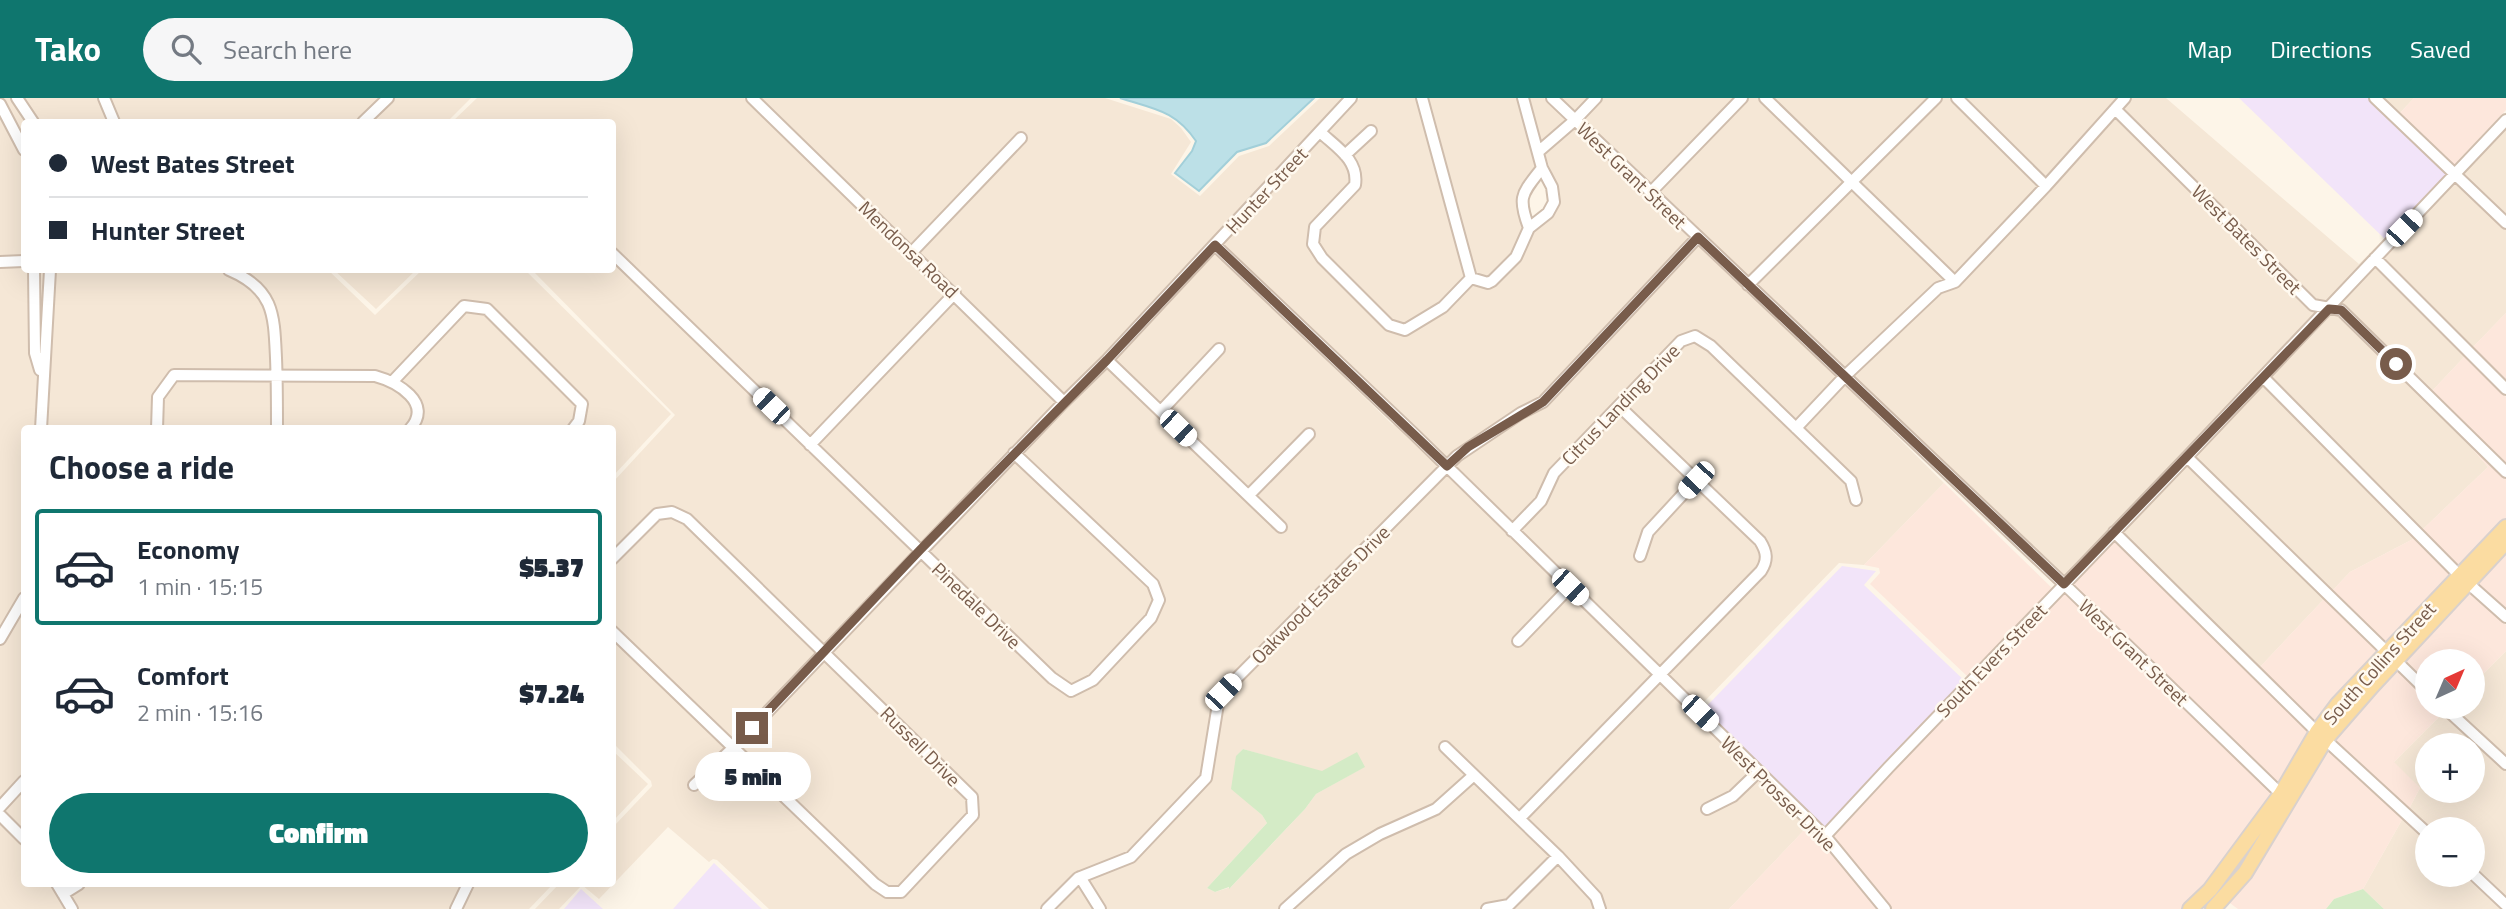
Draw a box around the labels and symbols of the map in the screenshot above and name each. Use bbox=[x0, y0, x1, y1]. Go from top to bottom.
street label: West Grant Street bbox=[1570, 115, 1694, 236]
street label: Hunter Street bbox=[1218, 140, 1314, 240]
street label: West Bates Street bbox=[2185, 177, 2309, 301]
street label: Mendonsa Road bbox=[852, 194, 966, 304]
car bbox=[2382, 206, 2427, 250]
street label: Citrus Landing Drive bbox=[1554, 337, 1686, 471]
route start bbox=[2380, 348, 2412, 380]
car bbox=[749, 384, 794, 428]
car bbox=[1156, 406, 1201, 450]
car bbox=[1674, 457, 1719, 503]
street label: Oakwood Estates Drive bbox=[1244, 518, 1396, 670]
street label: Pinedale Drive bbox=[926, 555, 1028, 655]
car bbox=[1548, 565, 1593, 609]
street label: West Grant Street bbox=[2072, 592, 2196, 713]
street label: South Collins Street bbox=[2316, 595, 2442, 731]
street label: South Evers Street bbox=[1929, 596, 2053, 724]
north arrow bbox=[2415, 649, 2485, 719]
car bbox=[1201, 670, 1246, 714]
car bbox=[1678, 691, 1723, 735]
street label: Russell Drive bbox=[874, 699, 968, 793]
route end bbox=[736, 712, 768, 744]
street label: West Prosser Drive bbox=[1715, 729, 1843, 857]
callout: 5 min bbox=[694, 752, 810, 802]

